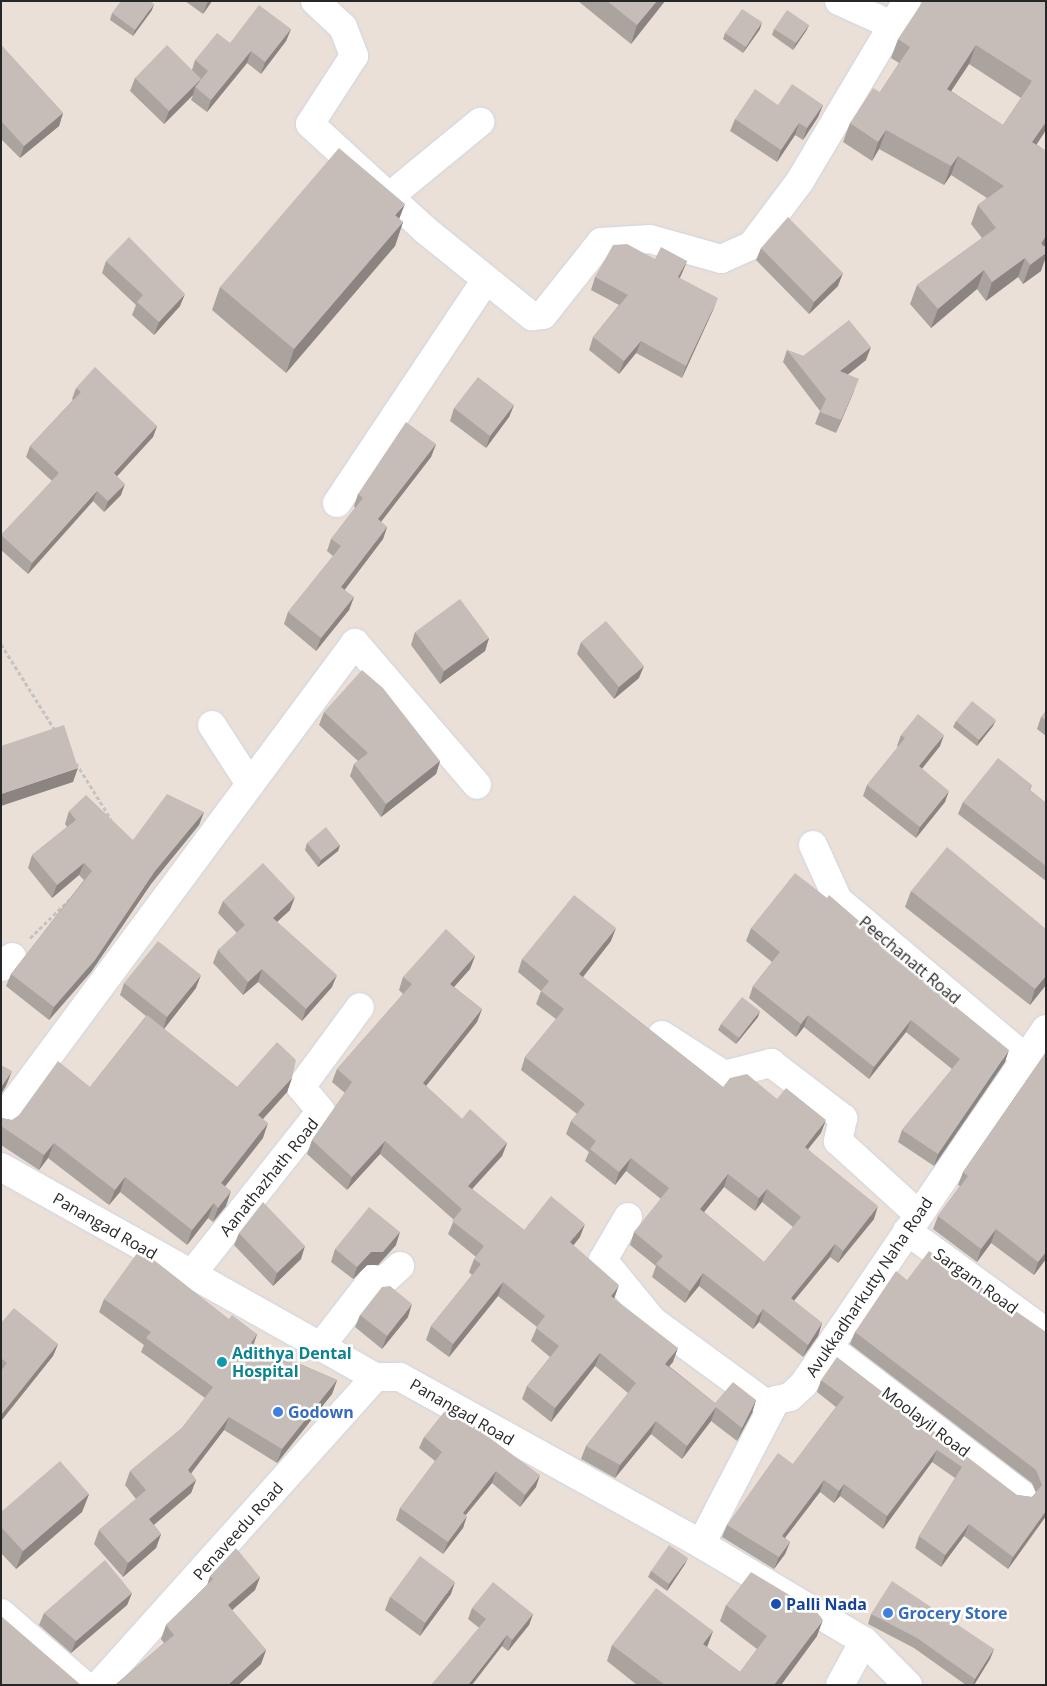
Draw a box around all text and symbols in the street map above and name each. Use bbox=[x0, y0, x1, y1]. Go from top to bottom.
street label: Peechanatt Road bbox=[855, 912, 965, 1008]
street label: Aanathazhath Road bbox=[216, 1114, 322, 1240]
street label: Panangad Road bbox=[50, 1189, 160, 1263]
street label: Avukkadharkutty Naha Road bbox=[802, 1194, 936, 1380]
street label: Sargam Road bbox=[930, 1244, 1022, 1318]
place label: Adithya Dental Hospital bbox=[232, 1343, 352, 1381]
marker: Adithya Dental Hospital bbox=[216, 1356, 228, 1368]
street label: Panangad Road bbox=[407, 1375, 517, 1449]
street label: Moolayil Road bbox=[878, 1383, 974, 1461]
place label: Godown bbox=[288, 1402, 354, 1422]
marker: Godown bbox=[272, 1406, 284, 1418]
street label: Penaveedu Road bbox=[189, 1478, 287, 1584]
place label: Palli Nada bbox=[786, 1594, 867, 1614]
marker: Palli Nada bbox=[770, 1598, 782, 1610]
place label: Grocery Store bbox=[898, 1603, 1007, 1623]
marker: Grocery Store bbox=[882, 1607, 894, 1619]

